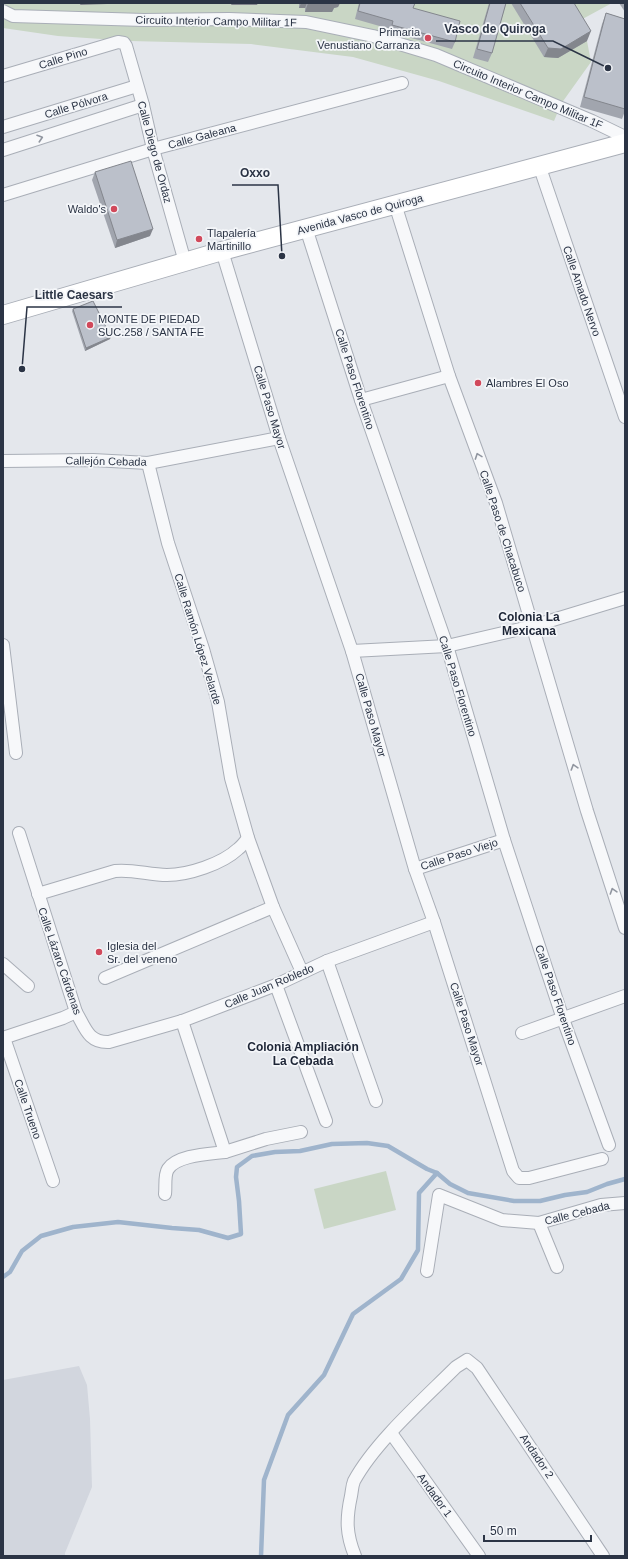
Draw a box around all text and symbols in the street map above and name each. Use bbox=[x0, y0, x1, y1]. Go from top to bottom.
street label: Circuito Interior Campo Militar 1F bbox=[135, 14, 297, 28]
callout: Vasco de Quiroga bbox=[436, 17, 553, 41]
text: Vasco de Quiroga bbox=[444, 22, 546, 36]
place label: Primaria Venustiano Carranza bbox=[317, 26, 421, 51]
marker: Primaria Venustiano Carranza bbox=[423, 33, 433, 43]
street label: Calle Pino bbox=[37, 45, 89, 71]
street label: Circuito Interior Campo Militar 1F bbox=[451, 57, 605, 131]
street label: Calle Pólvora bbox=[43, 89, 110, 120]
street label: Calle Diego de Ordaz bbox=[136, 100, 174, 204]
street label: Calle Galeana bbox=[167, 121, 238, 151]
one-way arrow bbox=[36, 134, 43, 143]
callout: Oxxo bbox=[232, 161, 278, 185]
text: Oxxo bbox=[240, 166, 270, 180]
street label: Avenida Vasco de Quiroga bbox=[296, 191, 425, 237]
place label: Waldo's bbox=[68, 203, 106, 215]
marker: Waldo's bbox=[109, 204, 119, 214]
place label: Tlapalería Martinillo bbox=[207, 227, 257, 252]
marker: Tlapalería Martinillo bbox=[194, 234, 204, 244]
street label: Calle Amado Nervo bbox=[561, 244, 603, 338]
callout: Little Caesars bbox=[27, 283, 122, 307]
text: Little Caesars bbox=[35, 288, 114, 302]
place label: MONTE DE PIEDAD SUC.258 / SANTA FE bbox=[98, 313, 204, 338]
marker: MONTE DE PIEDAD SUC.258 / SANTA FE bbox=[85, 320, 95, 330]
street label: Calle Paso Florentino bbox=[333, 327, 377, 431]
street label: Calle Paso Mayor bbox=[252, 364, 289, 451]
place label: Alambres El Oso bbox=[486, 377, 569, 389]
marker: Alambres El Oso bbox=[473, 378, 483, 388]
one-way arrow bbox=[475, 452, 483, 459]
street label: Callejón Cebada bbox=[65, 454, 148, 468]
street label: Calle Paso de Chacabuco bbox=[478, 469, 528, 593]
street label: Calle Ramón López Velarde bbox=[172, 572, 224, 706]
district label: Colonia La Mexicana bbox=[498, 610, 560, 638]
street label: Calle Paso Florentino bbox=[437, 634, 479, 738]
street label: Calle Paso Mayor bbox=[353, 672, 389, 759]
one-way arrow bbox=[570, 764, 579, 771]
street label: Calle Paso Viejo bbox=[419, 836, 499, 872]
one-way arrow bbox=[609, 888, 618, 895]
street label: Calle Lázaro Cárdenas bbox=[36, 906, 84, 1017]
place label: Iglesia del Sr. del veneno bbox=[107, 940, 177, 965]
street label: Calle Paso Florentino bbox=[533, 943, 579, 1047]
marker: Iglesia del Sr. del veneno bbox=[94, 947, 104, 957]
street label: Calle Juan Robledo bbox=[222, 962, 316, 1010]
street label: Calle Paso Mayor bbox=[448, 981, 486, 1067]
district label: Colonia Ampliación La Cebada bbox=[247, 1040, 359, 1068]
street label: Calle Trueno bbox=[12, 1078, 44, 1140]
street label: Calle Cebada bbox=[543, 1199, 612, 1227]
street label: Andador 2 bbox=[518, 1432, 556, 1480]
street label: Andador 1 bbox=[415, 1471, 455, 1519]
scale bar bbox=[484, 1517, 591, 1543]
text: 50 m bbox=[490, 1524, 517, 1538]

